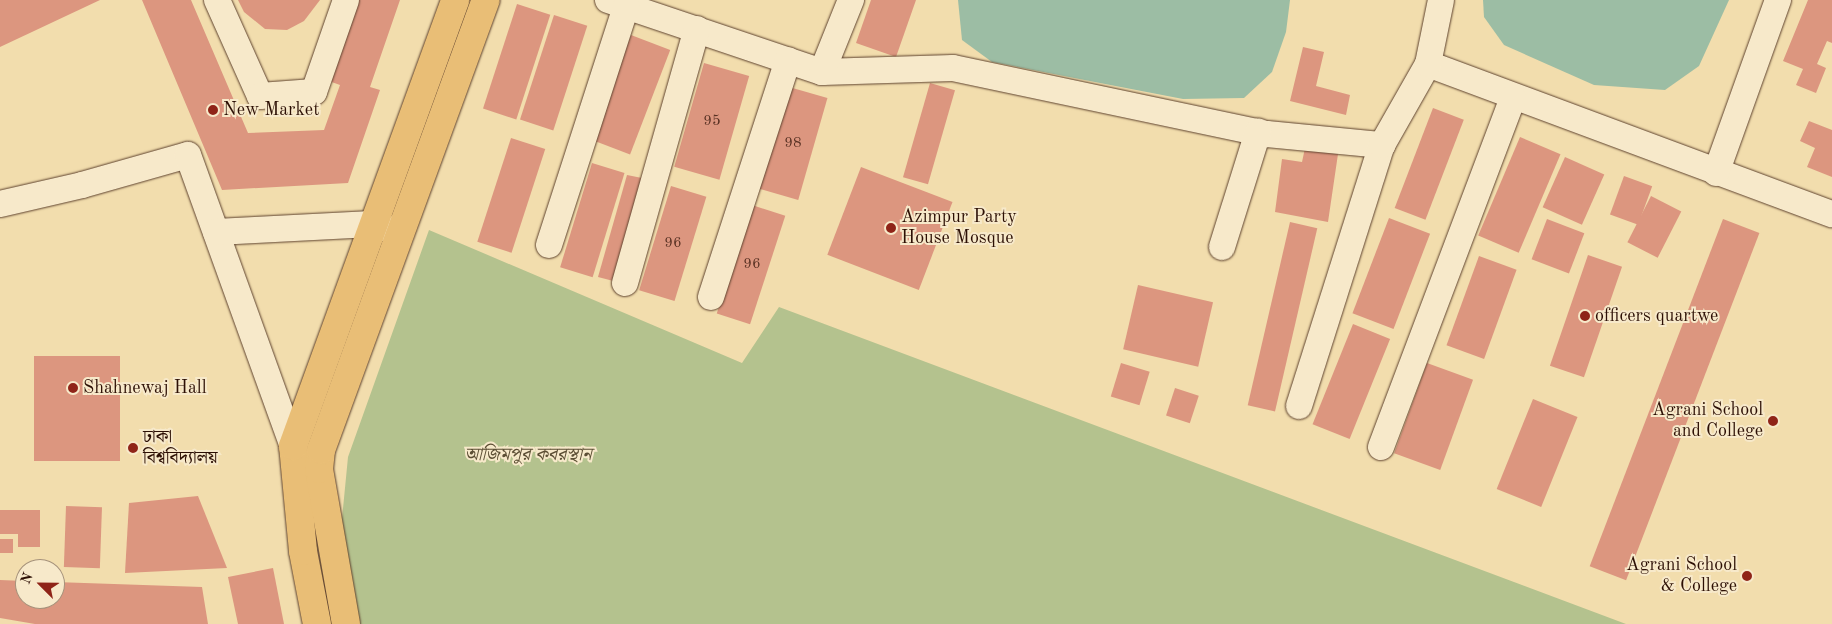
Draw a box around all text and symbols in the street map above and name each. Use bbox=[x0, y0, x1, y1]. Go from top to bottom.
place label: New Market bbox=[223, 99, 319, 121]
marker: New Market bbox=[207, 104, 219, 116]
house number: 95 bbox=[703, 113, 721, 131]
house number: 98 bbox=[784, 135, 802, 153]
place label: Azimpur Party House Mosque bbox=[901, 207, 1017, 250]
marker: Azimpur Party House Mosque bbox=[885, 222, 897, 234]
house number: 96 bbox=[664, 235, 682, 253]
house number: 96 bbox=[743, 256, 761, 274]
place label: officers quartwe bbox=[1595, 305, 1718, 327]
marker: officers quartwe bbox=[1579, 310, 1591, 322]
place label: Shahnewaj Hall bbox=[83, 377, 207, 399]
marker: Shahnewaj Hall bbox=[67, 382, 79, 394]
place label: Agrani School and College bbox=[1652, 400, 1763, 442]
marker: Agrani School and College bbox=[1767, 415, 1779, 427]
place label: ঢাকা বিশ্ববিদ্যালয় bbox=[143, 427, 218, 469]
marker: ঢাকা বিশ্ববিদ্যালয় bbox=[127, 442, 139, 454]
park label: আজিমপুর কবরস্থান bbox=[464, 444, 592, 466]
place label: Agrani School & College bbox=[1626, 555, 1737, 598]
north arrow bbox=[15, 559, 65, 609]
marker: Agrani School & College bbox=[1741, 570, 1753, 582]
text: N bbox=[19, 571, 36, 586]

